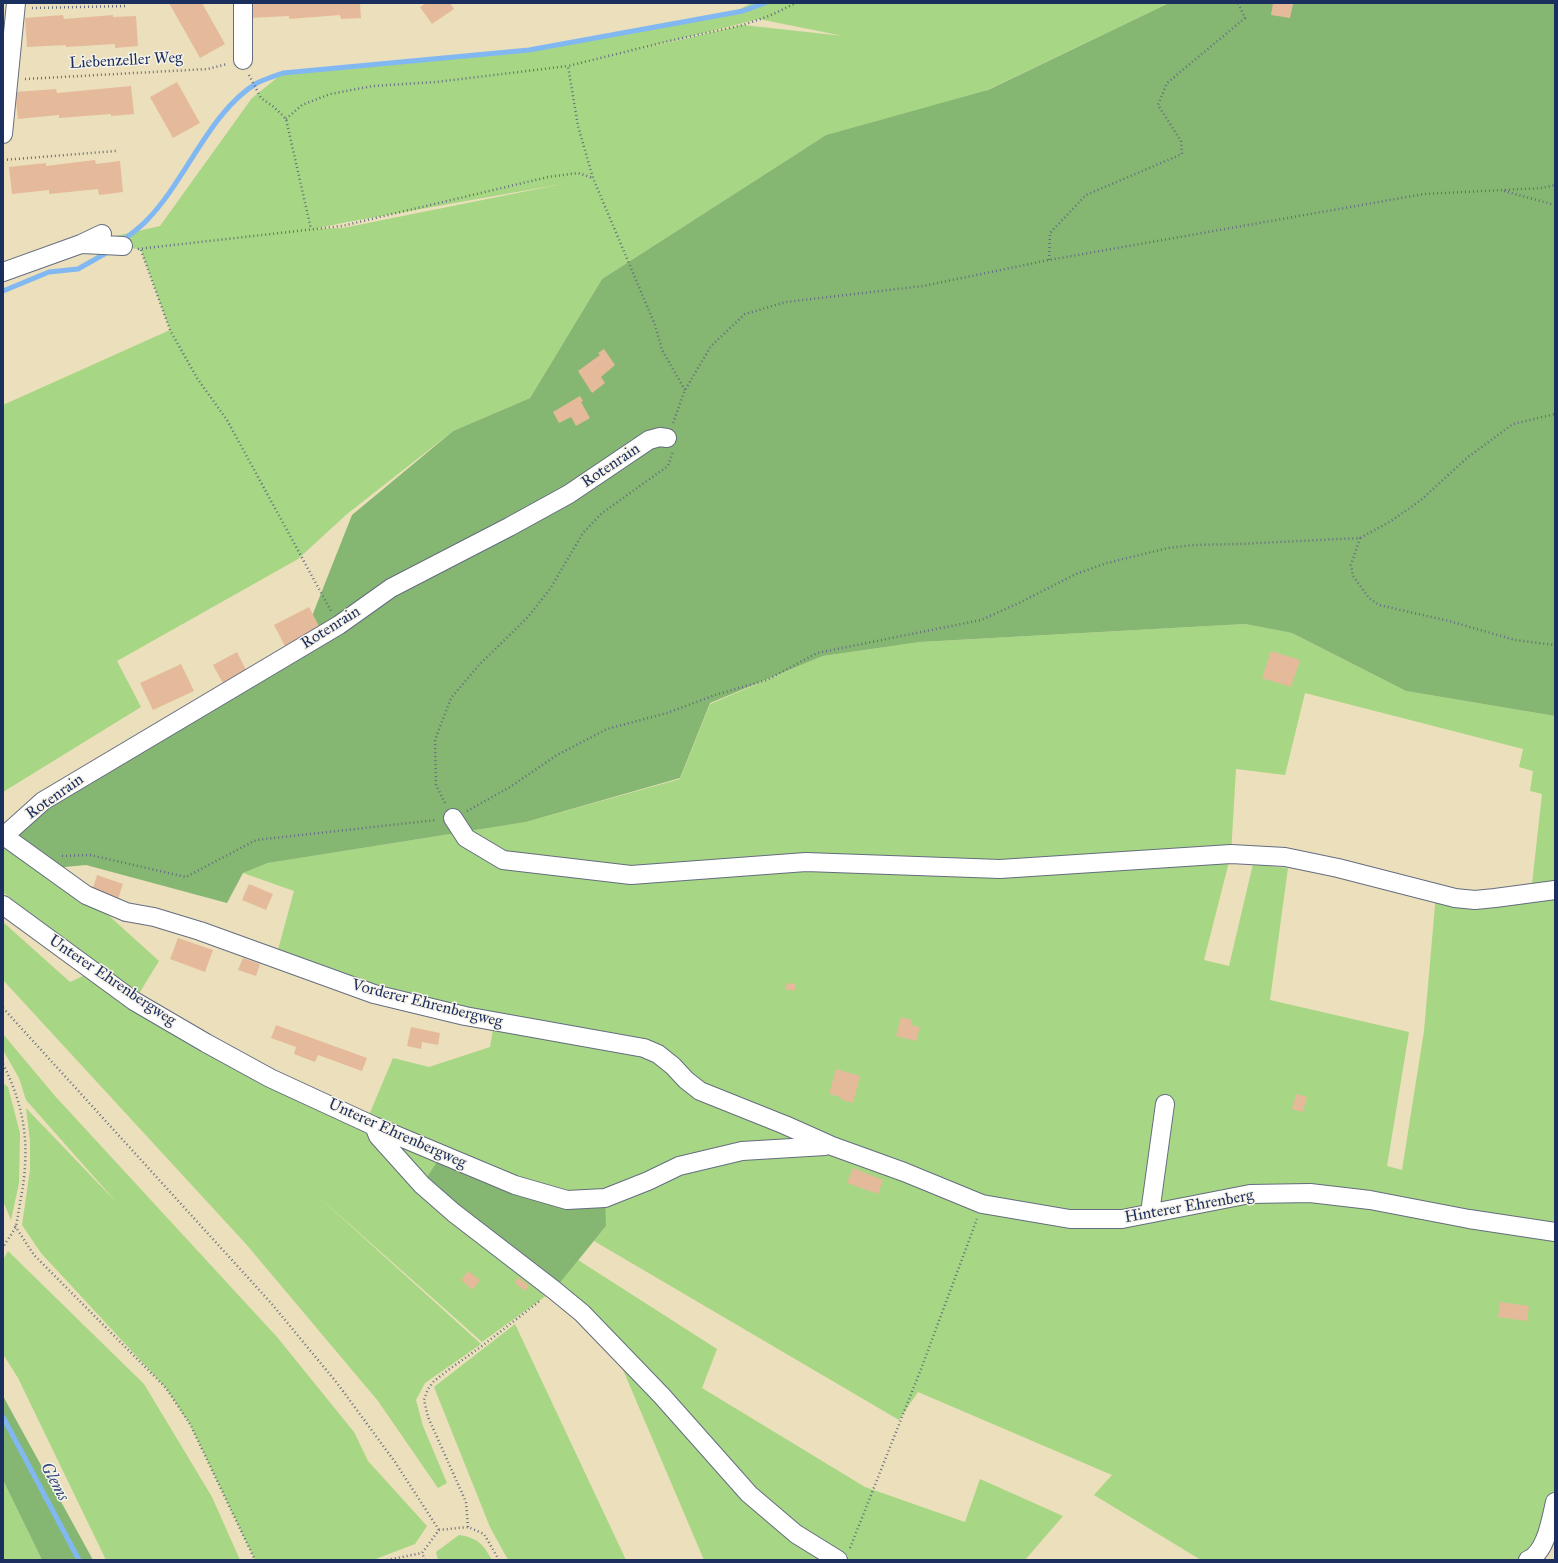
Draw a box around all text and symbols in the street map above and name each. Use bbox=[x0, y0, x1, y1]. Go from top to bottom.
street label: Liebenzeller Weg bbox=[69, 48, 183, 74]
street label: Rotenrain bbox=[578, 440, 644, 492]
street label: Rotenrain bbox=[298, 602, 364, 654]
street label: Rotenrain bbox=[22, 770, 88, 824]
street label: Unterer Ehrenbergweg bbox=[45, 931, 179, 1031]
street label: Vorderer Ehrenbergweg bbox=[350, 976, 504, 1032]
street label: Unterer Ehrenbergweg bbox=[325, 1095, 469, 1173]
street label: Hinterer Ehrenberg bbox=[1123, 1186, 1255, 1228]
water label: Glems bbox=[35, 1459, 73, 1505]

